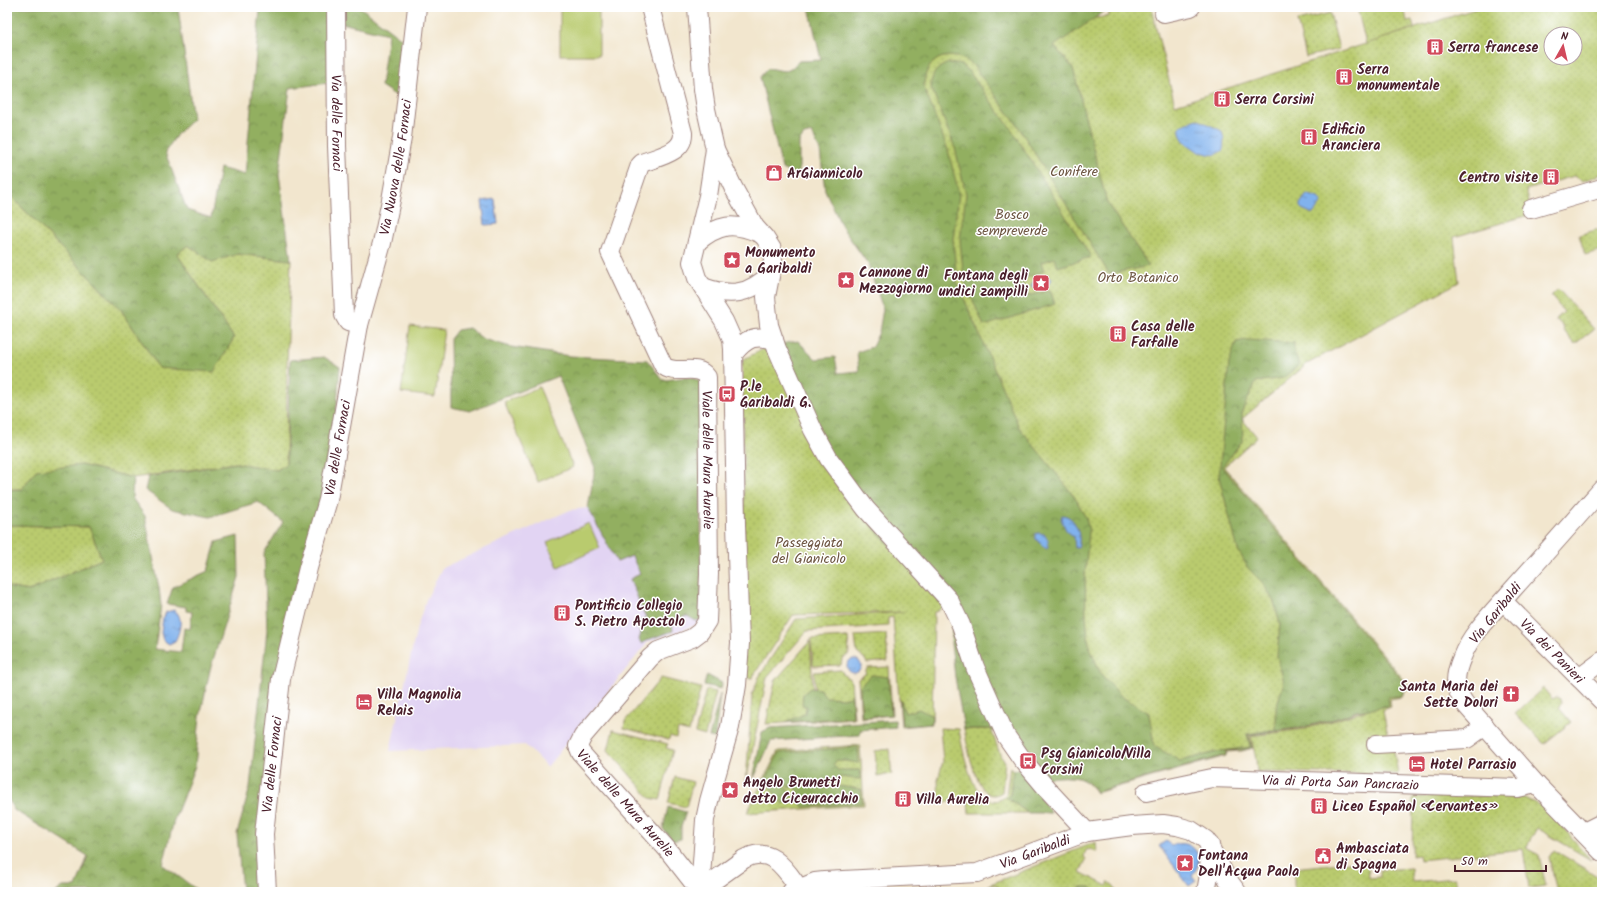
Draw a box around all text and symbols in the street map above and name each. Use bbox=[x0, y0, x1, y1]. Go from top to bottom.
north arrow bbox=[1543, 26, 1583, 66]
text: N bbox=[1560, 28, 1569, 46]
building icon: Serra francese bbox=[1425, 37, 1445, 57]
place label: Serra francese bbox=[1448, 37, 1538, 59]
place label: Serra monumentale bbox=[1357, 59, 1440, 97]
building icon: Serra monumentale bbox=[1334, 67, 1354, 87]
street label: Via delle Fornaci bbox=[324, 74, 348, 173]
building icon: Serra Corsini bbox=[1212, 89, 1232, 109]
place label: Serra Corsini bbox=[1235, 89, 1314, 111]
street label: Via Nuova delle Fornaci bbox=[374, 98, 418, 238]
place label: Edificio Aranciera bbox=[1322, 119, 1380, 157]
building icon: Edificio Aranciera bbox=[1299, 127, 1319, 147]
park label: Conifere bbox=[1050, 161, 1099, 183]
shop icon: ArGiannicolo bbox=[764, 163, 784, 183]
place label: ArGiannicolo bbox=[787, 163, 863, 185]
place label: Centro visite bbox=[1459, 167, 1538, 189]
building icon: Centro visite bbox=[1541, 167, 1561, 187]
park label: Bosco sempreverde bbox=[976, 204, 1048, 242]
place label: Monumento a Garibaldi bbox=[745, 242, 816, 280]
place icon: Monumento a Garibaldi bbox=[722, 250, 742, 270]
place label: Cannone di Mezzogiorno bbox=[859, 262, 933, 300]
place label: Fontana degli undici zampilli bbox=[939, 265, 1028, 303]
park label: Orto Botanico bbox=[1097, 267, 1179, 289]
place icon: Cannone di Mezzogiorno bbox=[836, 270, 856, 290]
place icon: Fontana degli undici zampilli bbox=[1031, 273, 1051, 293]
place label: Casa delle Farfalle bbox=[1131, 316, 1195, 354]
building icon: Casa delle Farfalle bbox=[1108, 324, 1128, 344]
place label: P.le Garibaldi G. bbox=[740, 376, 811, 414]
bus stop icon: P.le Garibaldi G. bbox=[717, 384, 737, 404]
street label: Viale delle Mura Aurelie bbox=[695, 390, 719, 530]
street label: Via delle Fornaci bbox=[319, 398, 358, 498]
park label: Passeggiata del Gianicolo bbox=[772, 532, 846, 570]
street label: Via Garibaldi bbox=[1464, 578, 1528, 649]
place label: Pontificio Collegio S. Pietro Apostolo bbox=[575, 595, 685, 633]
building icon: Pontificio Collegio S. Pietro Apostolo bbox=[552, 603, 572, 623]
street label: Via dei Panieri bbox=[1514, 614, 1590, 690]
place label: Santa Maria dei Sette Dolori bbox=[1400, 676, 1498, 714]
place label: Villa Magnolia Relais bbox=[377, 684, 461, 722]
church icon: Santa Maria dei Sette Dolori bbox=[1501, 684, 1521, 704]
hotel icon: Villa Magnolia Relais bbox=[354, 692, 374, 712]
street label: Via delle Fornaci bbox=[256, 715, 289, 814]
place label: Psg Gianicolo/Villa Corsini bbox=[1041, 743, 1151, 781]
street label: Viale delle Mura Aurelie bbox=[571, 745, 680, 863]
bus stop icon: Psg Gianicolo/Villa Corsini bbox=[1018, 751, 1038, 771]
hotel icon: Hotel Parrasio bbox=[1407, 754, 1427, 774]
place label: Hotel Parrasio bbox=[1430, 754, 1517, 776]
street label: Via di Porta San Pancrazio bbox=[1261, 770, 1419, 797]
place label: Angelo Brunetti detto Ciceuracchio bbox=[743, 772, 859, 810]
place icon: Angelo Brunetti detto Ciceuracchio bbox=[720, 780, 740, 800]
building icon: Villa Aurelia bbox=[893, 789, 913, 809]
place label: Villa Aurelia bbox=[916, 789, 989, 811]
building icon: Liceo Español «Cervantes» bbox=[1309, 796, 1329, 816]
place label: Liceo Español «Cervantes» bbox=[1332, 796, 1500, 818]
street label: Via Garibaldi bbox=[997, 829, 1074, 876]
place label: Ambasciata di Spagna bbox=[1336, 838, 1409, 876]
place label: Fontana Dell'Acqua Paola bbox=[1198, 845, 1299, 883]
public building icon: Ambasciata di Spagna bbox=[1313, 846, 1333, 866]
scale bar bbox=[1455, 847, 1546, 873]
text: 50 m bbox=[1461, 852, 1488, 871]
place icon: Fontana Dell'Acqua Paola bbox=[1175, 853, 1195, 873]

